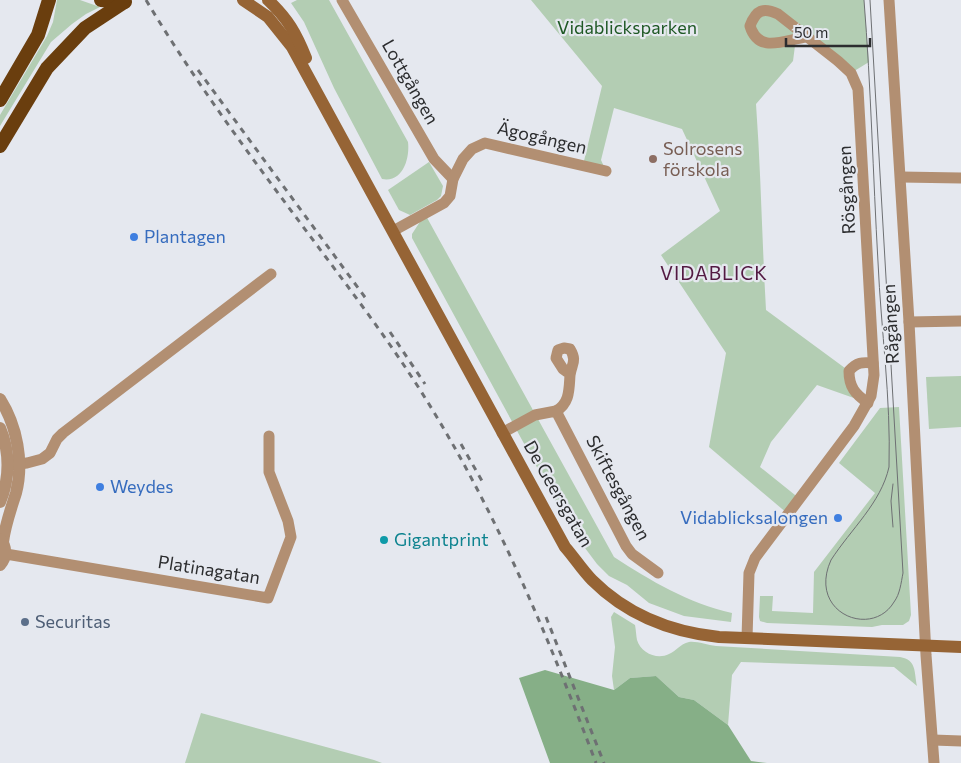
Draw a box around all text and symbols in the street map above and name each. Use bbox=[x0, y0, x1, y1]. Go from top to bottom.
scale bar bbox=[786, 15, 870, 47]
park label: Vidablicksparken bbox=[557, 16, 697, 38]
text: 50 m bbox=[794, 23, 828, 41]
street label: Lottgången bbox=[378, 35, 444, 128]
street label: Ägogången bbox=[495, 116, 589, 158]
place label: Solrosens förskola bbox=[663, 137, 743, 180]
street label: Rösgången bbox=[833, 145, 859, 235]
marker: Solrosens förskola bbox=[647, 153, 659, 165]
place label: Plantagen bbox=[144, 225, 226, 247]
marker: Plantagen bbox=[128, 231, 140, 243]
district label: VIDABLICK bbox=[660, 261, 768, 284]
street label: Rågången bbox=[877, 284, 903, 365]
street label: Skiftesgången bbox=[582, 431, 656, 544]
street label: De Geersgatan bbox=[519, 436, 598, 551]
place label: Weydes bbox=[110, 475, 174, 497]
marker: Weydes bbox=[94, 481, 106, 493]
place label: Vidablicksalongen bbox=[680, 506, 828, 528]
marker: Vidablicksalongen bbox=[832, 512, 844, 524]
place label: Gigantprint bbox=[394, 528, 489, 550]
marker: Gigantprint bbox=[378, 534, 390, 546]
street label: Platinagatan bbox=[156, 550, 262, 588]
place label: Securitas bbox=[35, 610, 111, 632]
marker: Securitas bbox=[19, 616, 31, 628]

